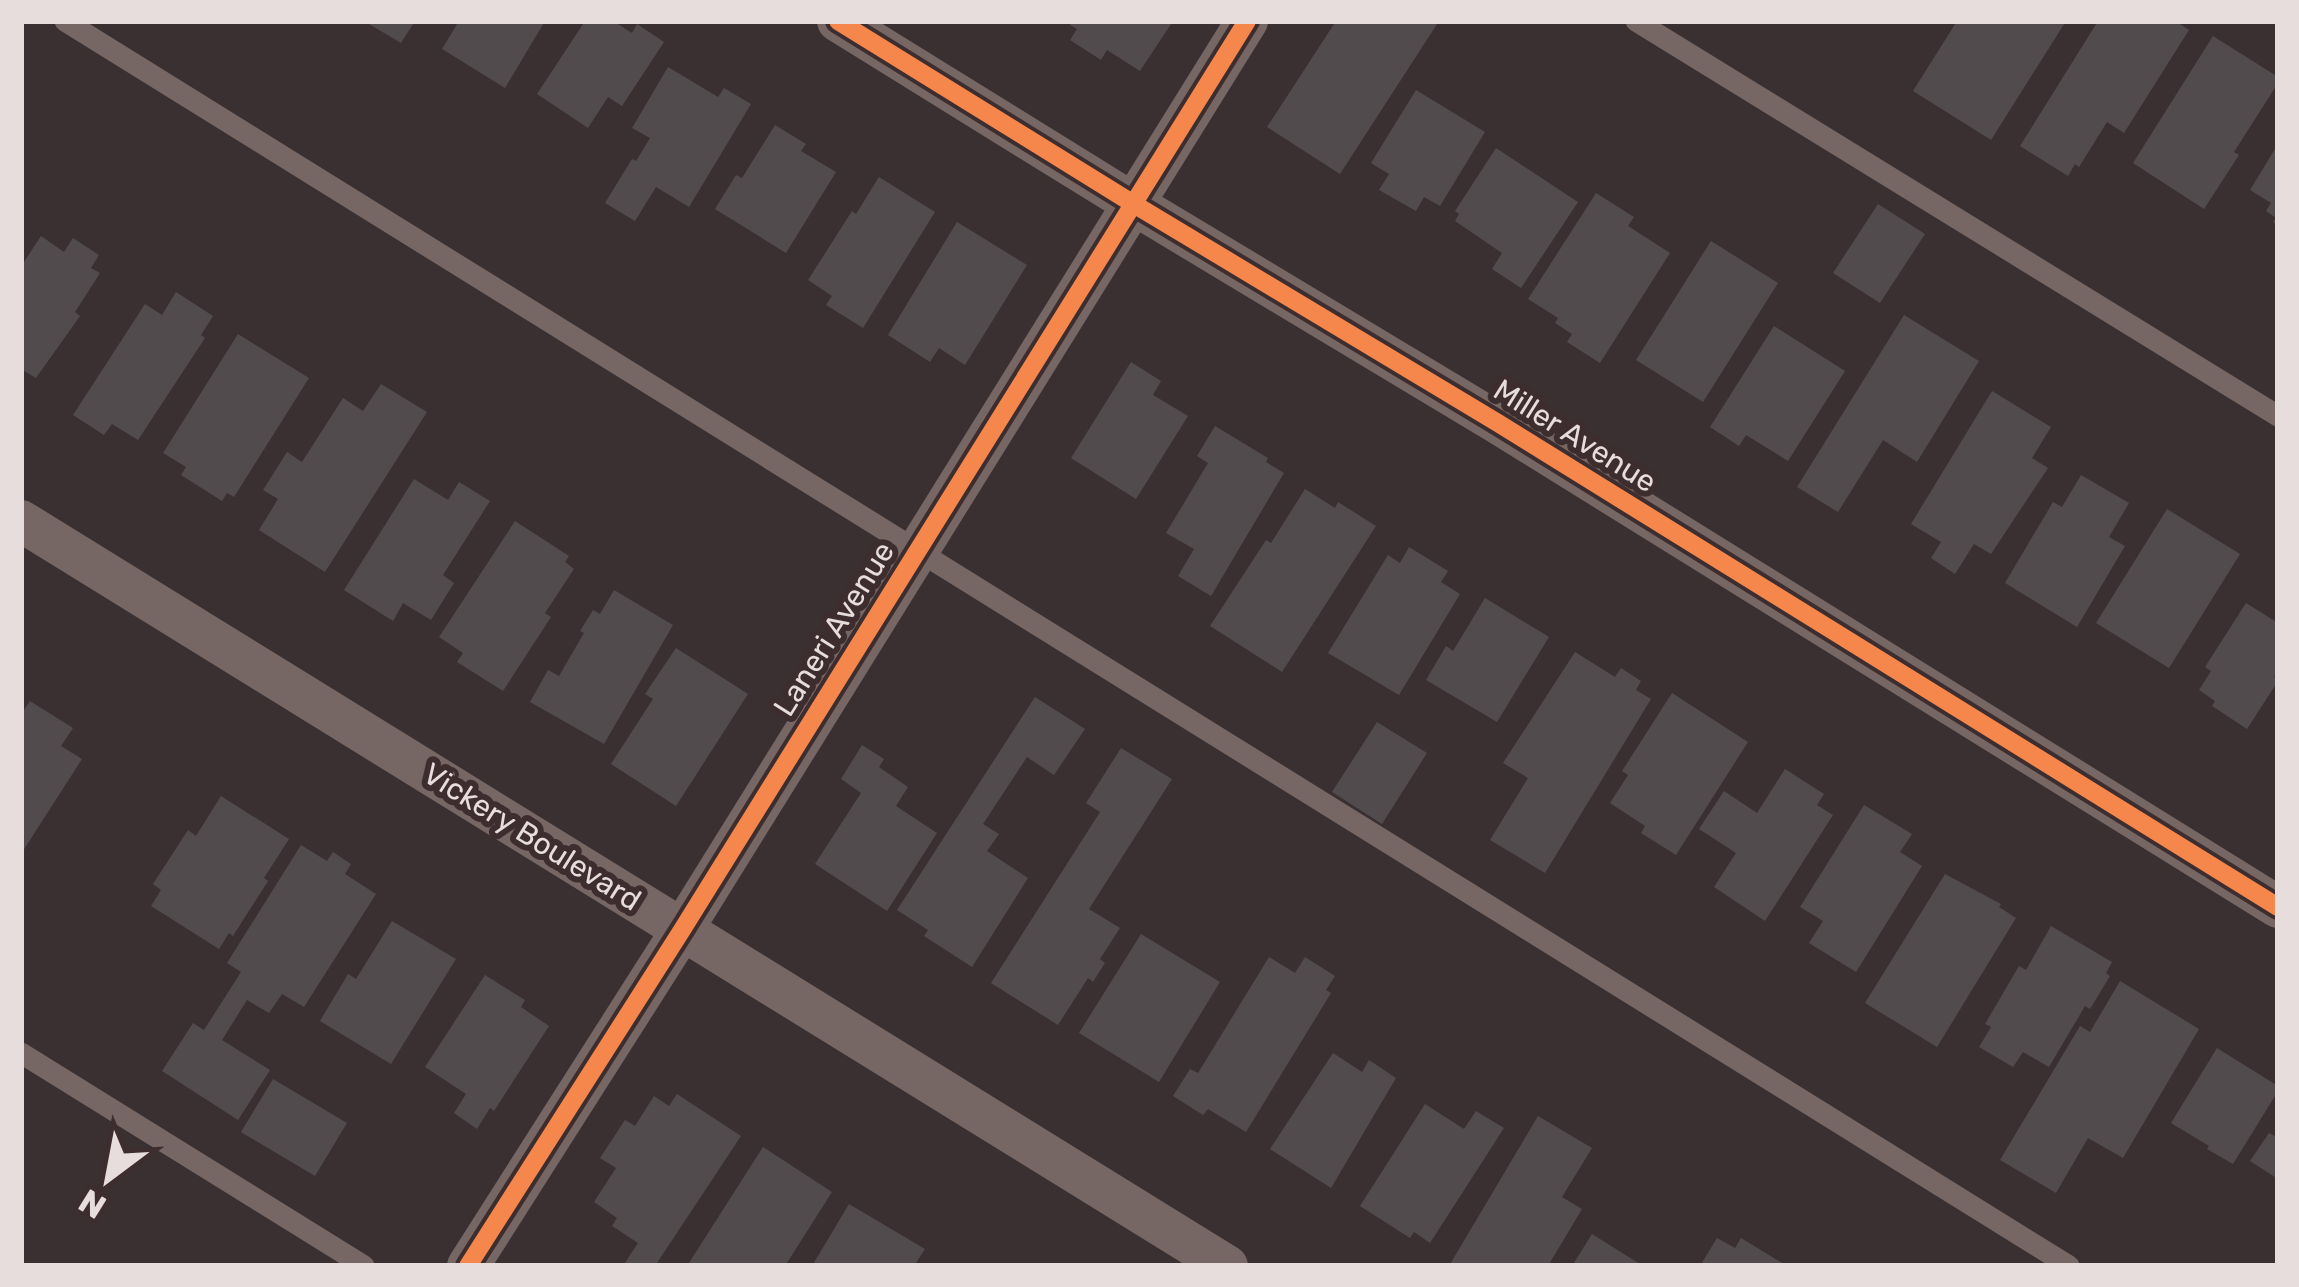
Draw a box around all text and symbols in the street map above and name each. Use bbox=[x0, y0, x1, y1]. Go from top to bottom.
street label: Miller Avenue bbox=[1487, 372, 1663, 500]
street label: Laneri Avenue bbox=[766, 535, 902, 723]
street label: Vickery Boulevard bbox=[417, 756, 647, 918]
north arrow bbox=[48, 1119, 168, 1239]
text: N bbox=[72, 1181, 113, 1227]

